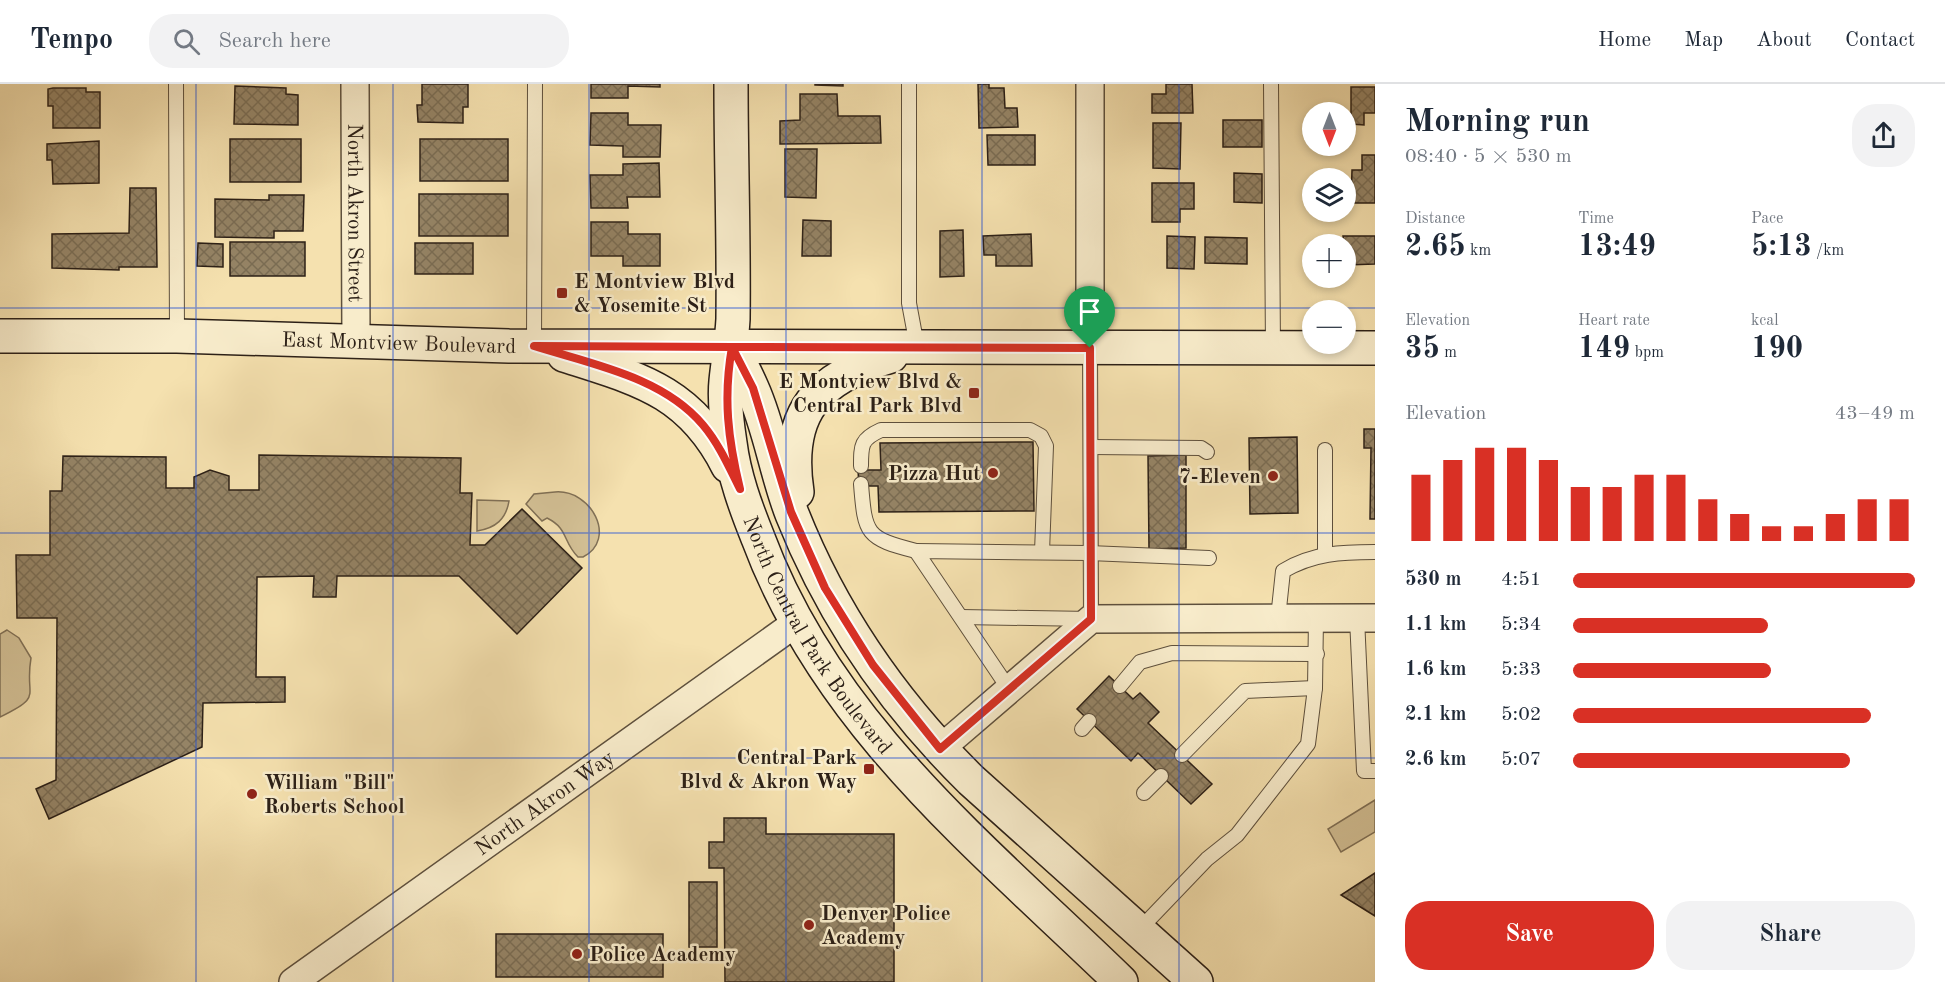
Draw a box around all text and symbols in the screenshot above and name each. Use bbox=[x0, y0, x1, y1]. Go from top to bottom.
search box bbox=[149, 14, 569, 68]
icon: search bbox=[170, 25, 203, 58]
text: Tempo bbox=[30, 27, 113, 55]
text: Search here bbox=[218, 30, 331, 52]
text: Home bbox=[1598, 30, 1651, 51]
text: Map bbox=[1684, 30, 1723, 51]
text: About bbox=[1756, 30, 1812, 51]
text: Contact bbox=[1845, 30, 1915, 51]
north arrow bbox=[1302, 102, 1356, 156]
map controls bbox=[1302, 102, 1356, 354]
button: share bbox=[1852, 104, 1915, 167]
text: Morning run bbox=[1405, 106, 1590, 139]
street label: North Akron Street bbox=[343, 124, 365, 302]
text: 08:40 · 5 × 530 m bbox=[1405, 147, 1572, 167]
button: layers bbox=[1302, 168, 1356, 222]
text: Distance bbox=[1405, 211, 1465, 227]
text: Time bbox=[1578, 211, 1614, 227]
text: Pace bbox=[1751, 211, 1783, 227]
text: 2.65 bbox=[1405, 232, 1466, 262]
text: 13:49 bbox=[1578, 232, 1656, 262]
text: 5:13 bbox=[1751, 232, 1812, 262]
button: + bbox=[1302, 234, 1356, 288]
text: km bbox=[1466, 243, 1491, 259]
text: /km bbox=[1812, 243, 1844, 259]
place label: E Montview Blvd & Yosemite St bbox=[574, 272, 735, 317]
marker: E Montview Blvd & Yosemite St bbox=[555, 286, 569, 300]
pin bbox=[1064, 286, 1115, 348]
icon: arrive bbox=[1073, 295, 1106, 328]
button: − bbox=[1302, 300, 1356, 354]
text: Elevation bbox=[1405, 313, 1470, 329]
text: Heart rate bbox=[1578, 313, 1650, 329]
text: kcal bbox=[1751, 313, 1779, 329]
street label: East Montview Boulevard bbox=[281, 330, 516, 358]
text: 35 bbox=[1405, 334, 1440, 364]
text: 149 bbox=[1578, 334, 1630, 364]
text: 190 bbox=[1751, 334, 1803, 364]
text: m bbox=[1440, 345, 1457, 361]
text: bpm bbox=[1630, 345, 1664, 361]
place label: E Montview Blvd & Central Park Blvd bbox=[779, 372, 962, 417]
marker: E Montview Blvd & Central Park Blvd bbox=[967, 386, 981, 400]
text: Elevation bbox=[1405, 404, 1486, 424]
text: 43–49 m bbox=[1835, 404, 1915, 424]
place label: Pizza Hut bbox=[888, 464, 981, 485]
marker: Pizza Hut bbox=[986, 466, 1000, 480]
place label: 7-Eleven bbox=[1179, 467, 1261, 488]
marker: 7-Eleven bbox=[1266, 469, 1280, 483]
street label: North Central Park Boulevard bbox=[738, 513, 895, 759]
text: 530 m bbox=[1405, 570, 1461, 590]
text: 4:51 bbox=[1501, 570, 1541, 590]
text: 1.1 km bbox=[1405, 615, 1467, 635]
text: 5:34 bbox=[1501, 615, 1541, 635]
text: 1.6 km bbox=[1405, 660, 1467, 680]
text: 5:33 bbox=[1501, 660, 1541, 680]
text: 2.1 km bbox=[1405, 705, 1467, 725]
text: 5:02 bbox=[1501, 705, 1541, 725]
street label: North Akron Way bbox=[472, 747, 619, 860]
place label: Central Park Blvd & Akron Way bbox=[680, 748, 857, 793]
text: 2.6 km bbox=[1405, 750, 1467, 770]
text: 5:07 bbox=[1501, 750, 1541, 770]
marker: Central Park Blvd & Akron Way bbox=[862, 762, 876, 776]
place label: William "Bill" Roberts School bbox=[264, 773, 405, 818]
marker: William "Bill" Roberts School bbox=[245, 787, 259, 801]
button: Save bbox=[1405, 901, 1654, 970]
button: Share bbox=[1666, 901, 1915, 970]
place label: Denver Police Academy bbox=[821, 904, 951, 949]
marker: Denver Police Academy bbox=[802, 918, 816, 932]
place label: Police Academy bbox=[589, 945, 736, 966]
marker: Police Academy bbox=[570, 947, 584, 961]

